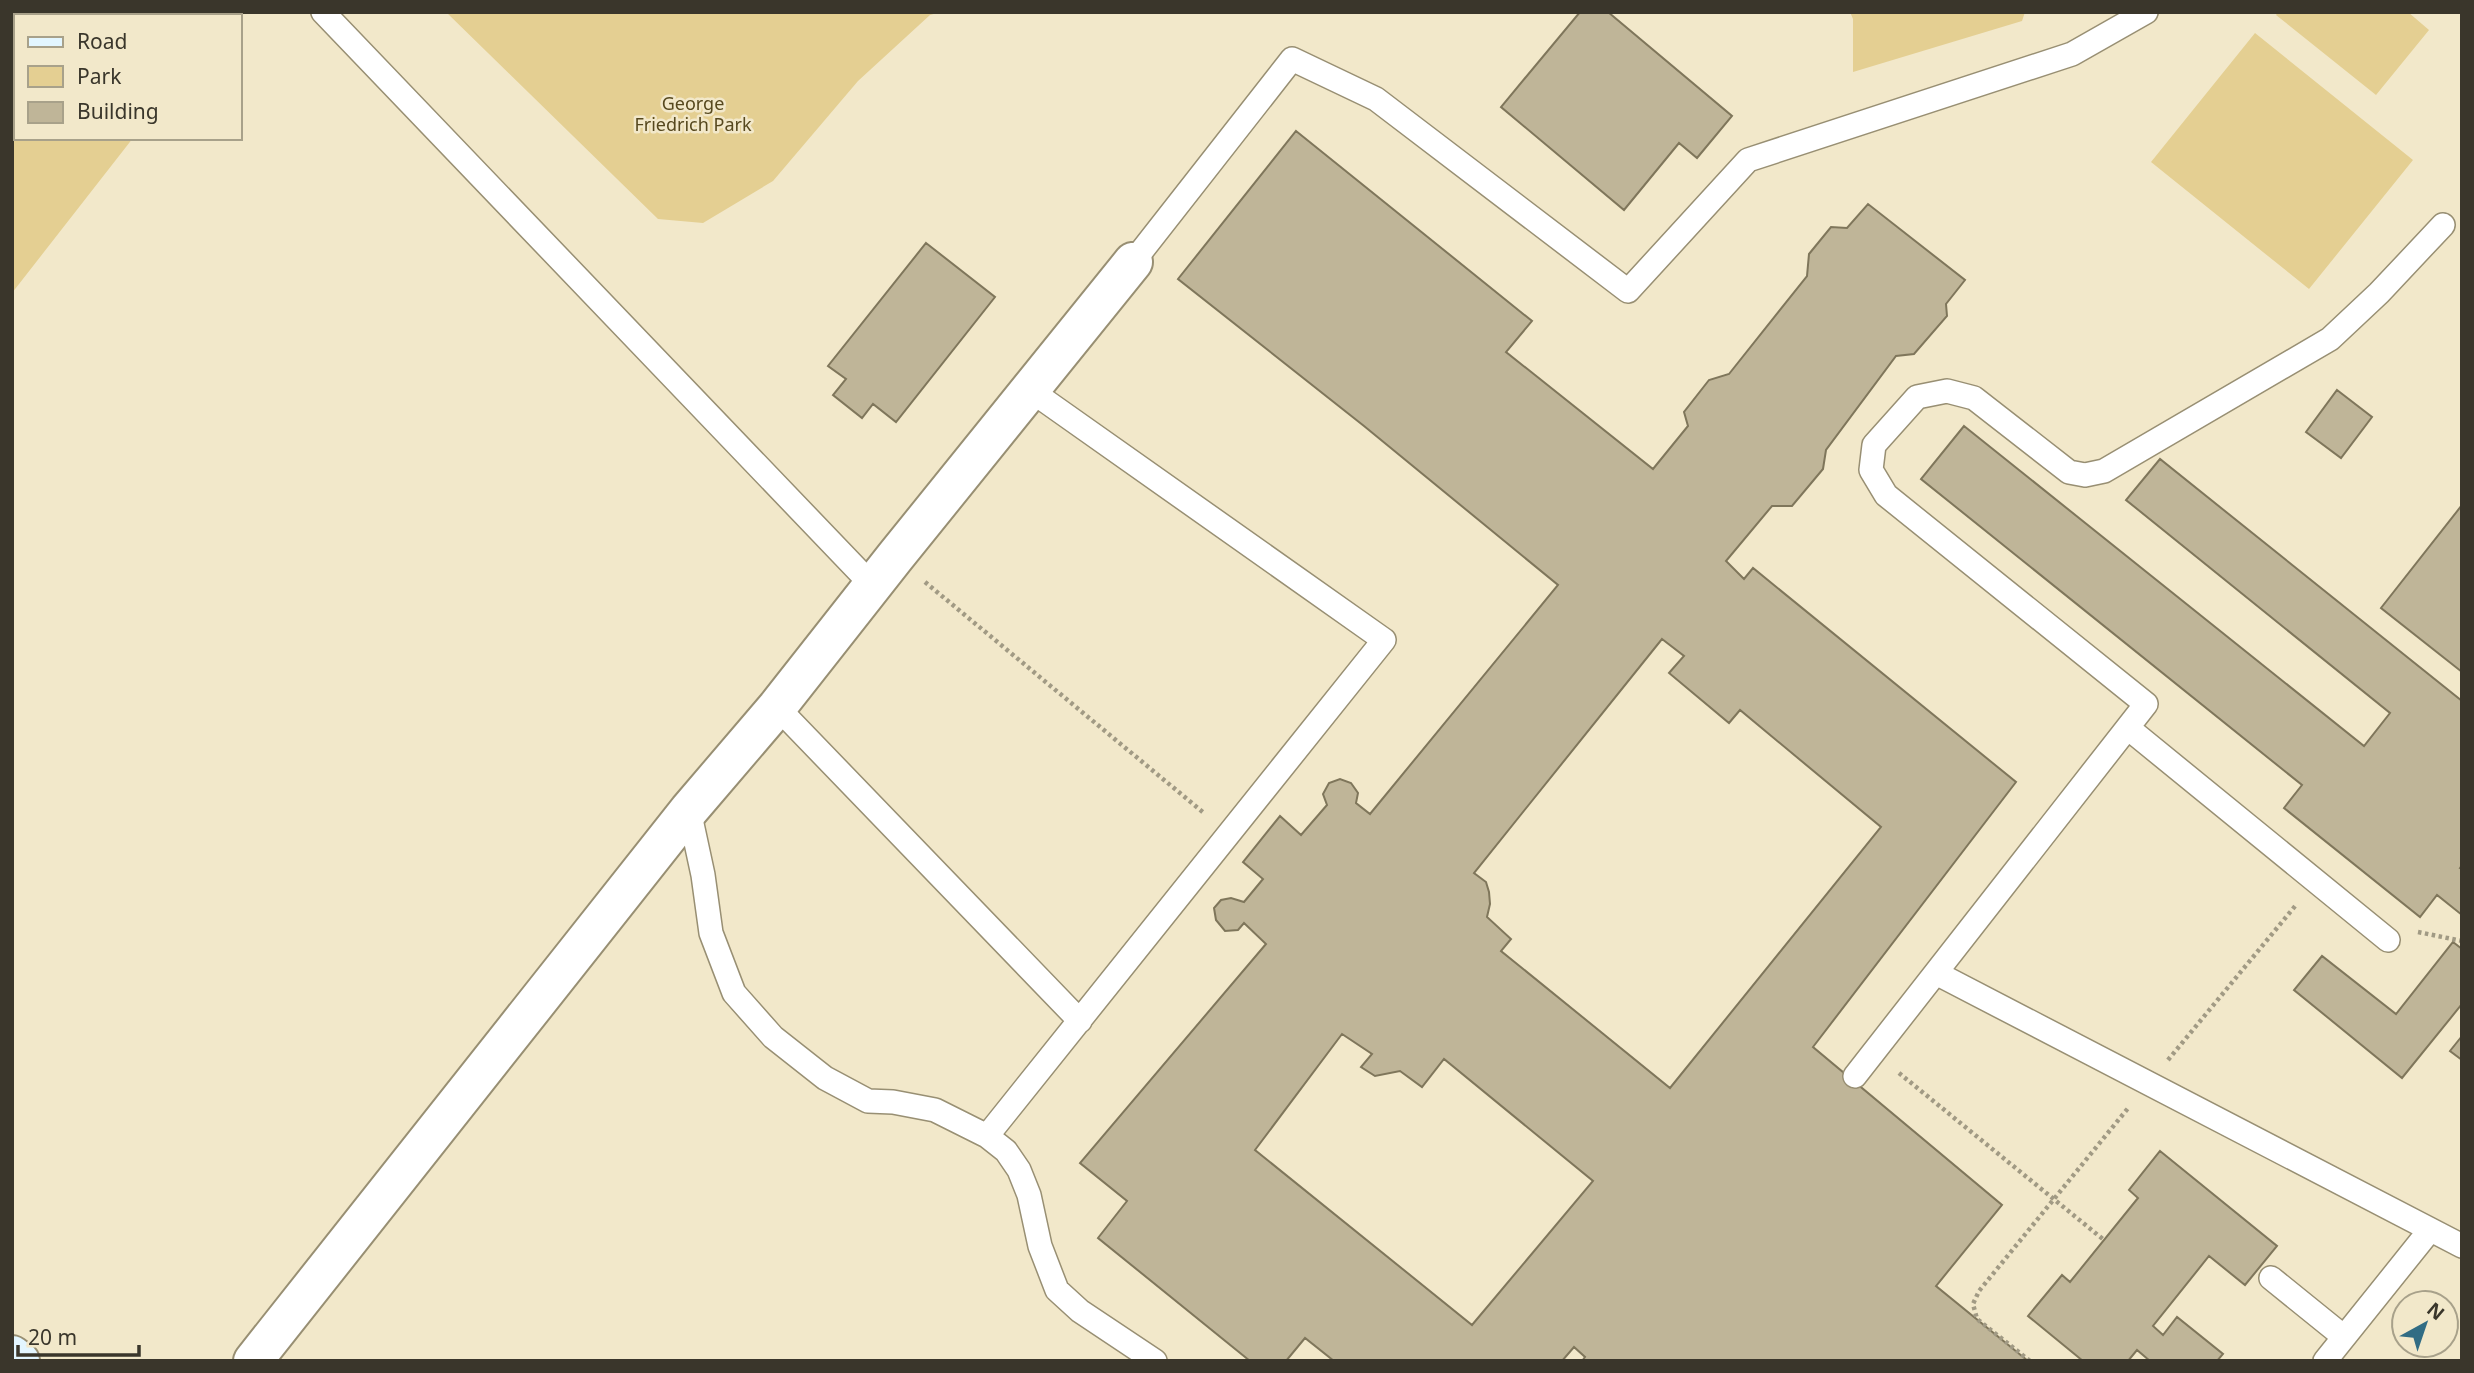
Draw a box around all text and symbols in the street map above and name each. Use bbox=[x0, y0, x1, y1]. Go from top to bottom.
legend bbox=[14, 14, 242, 140]
text: Road bbox=[77, 27, 127, 55]
text: Park bbox=[77, 62, 122, 90]
park label: George Friedrich Park bbox=[634, 91, 752, 136]
text: Building bbox=[77, 97, 159, 125]
north arrow bbox=[2390, 1289, 2460, 1359]
text: N bbox=[2422, 1296, 2450, 1326]
scale bar bbox=[18, 1314, 138, 1358]
text: 20 m bbox=[28, 1323, 77, 1351]

